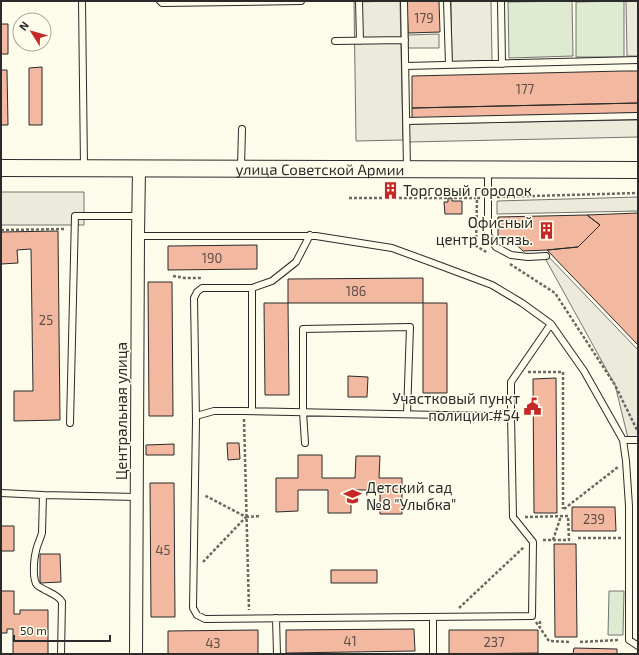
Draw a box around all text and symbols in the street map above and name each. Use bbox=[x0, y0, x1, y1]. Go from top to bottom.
house number: 179 bbox=[414, 10, 434, 26]
north arrow bbox=[12, 12, 52, 52]
text: N bbox=[16, 19, 31, 33]
house number: 177 bbox=[516, 81, 535, 97]
street label: улица Советской Армии bbox=[236, 160, 404, 179]
building icon: Торговый городок bbox=[380, 180, 400, 200]
place label: Торговый городок bbox=[403, 181, 532, 199]
place label: Офисный центр Витязь. bbox=[436, 213, 533, 248]
building icon: Офисный центр Витязь. bbox=[536, 221, 556, 241]
house number: 190 bbox=[202, 250, 222, 266]
house number: 186 bbox=[346, 283, 366, 299]
house number: 25 bbox=[39, 312, 53, 328]
street label: Центральная улица bbox=[112, 342, 131, 480]
place label: Участковый пункт полиции #54 bbox=[392, 389, 520, 424]
public building icon: Участковый пункт полиции #54 bbox=[523, 397, 543, 417]
place label: Детский сад №8 "Улыбка" bbox=[366, 478, 456, 513]
school or university icon: Детский сад №8 "Улыбка" bbox=[343, 486, 363, 506]
house number: 239 bbox=[583, 511, 605, 527]
house number: 45 bbox=[156, 542, 171, 558]
scale bar bbox=[14, 617, 110, 643]
text: 50 m bbox=[20, 623, 47, 637]
house number: 41 bbox=[343, 633, 357, 649]
house number: 237 bbox=[483, 634, 505, 650]
house number: 43 bbox=[205, 635, 221, 651]

